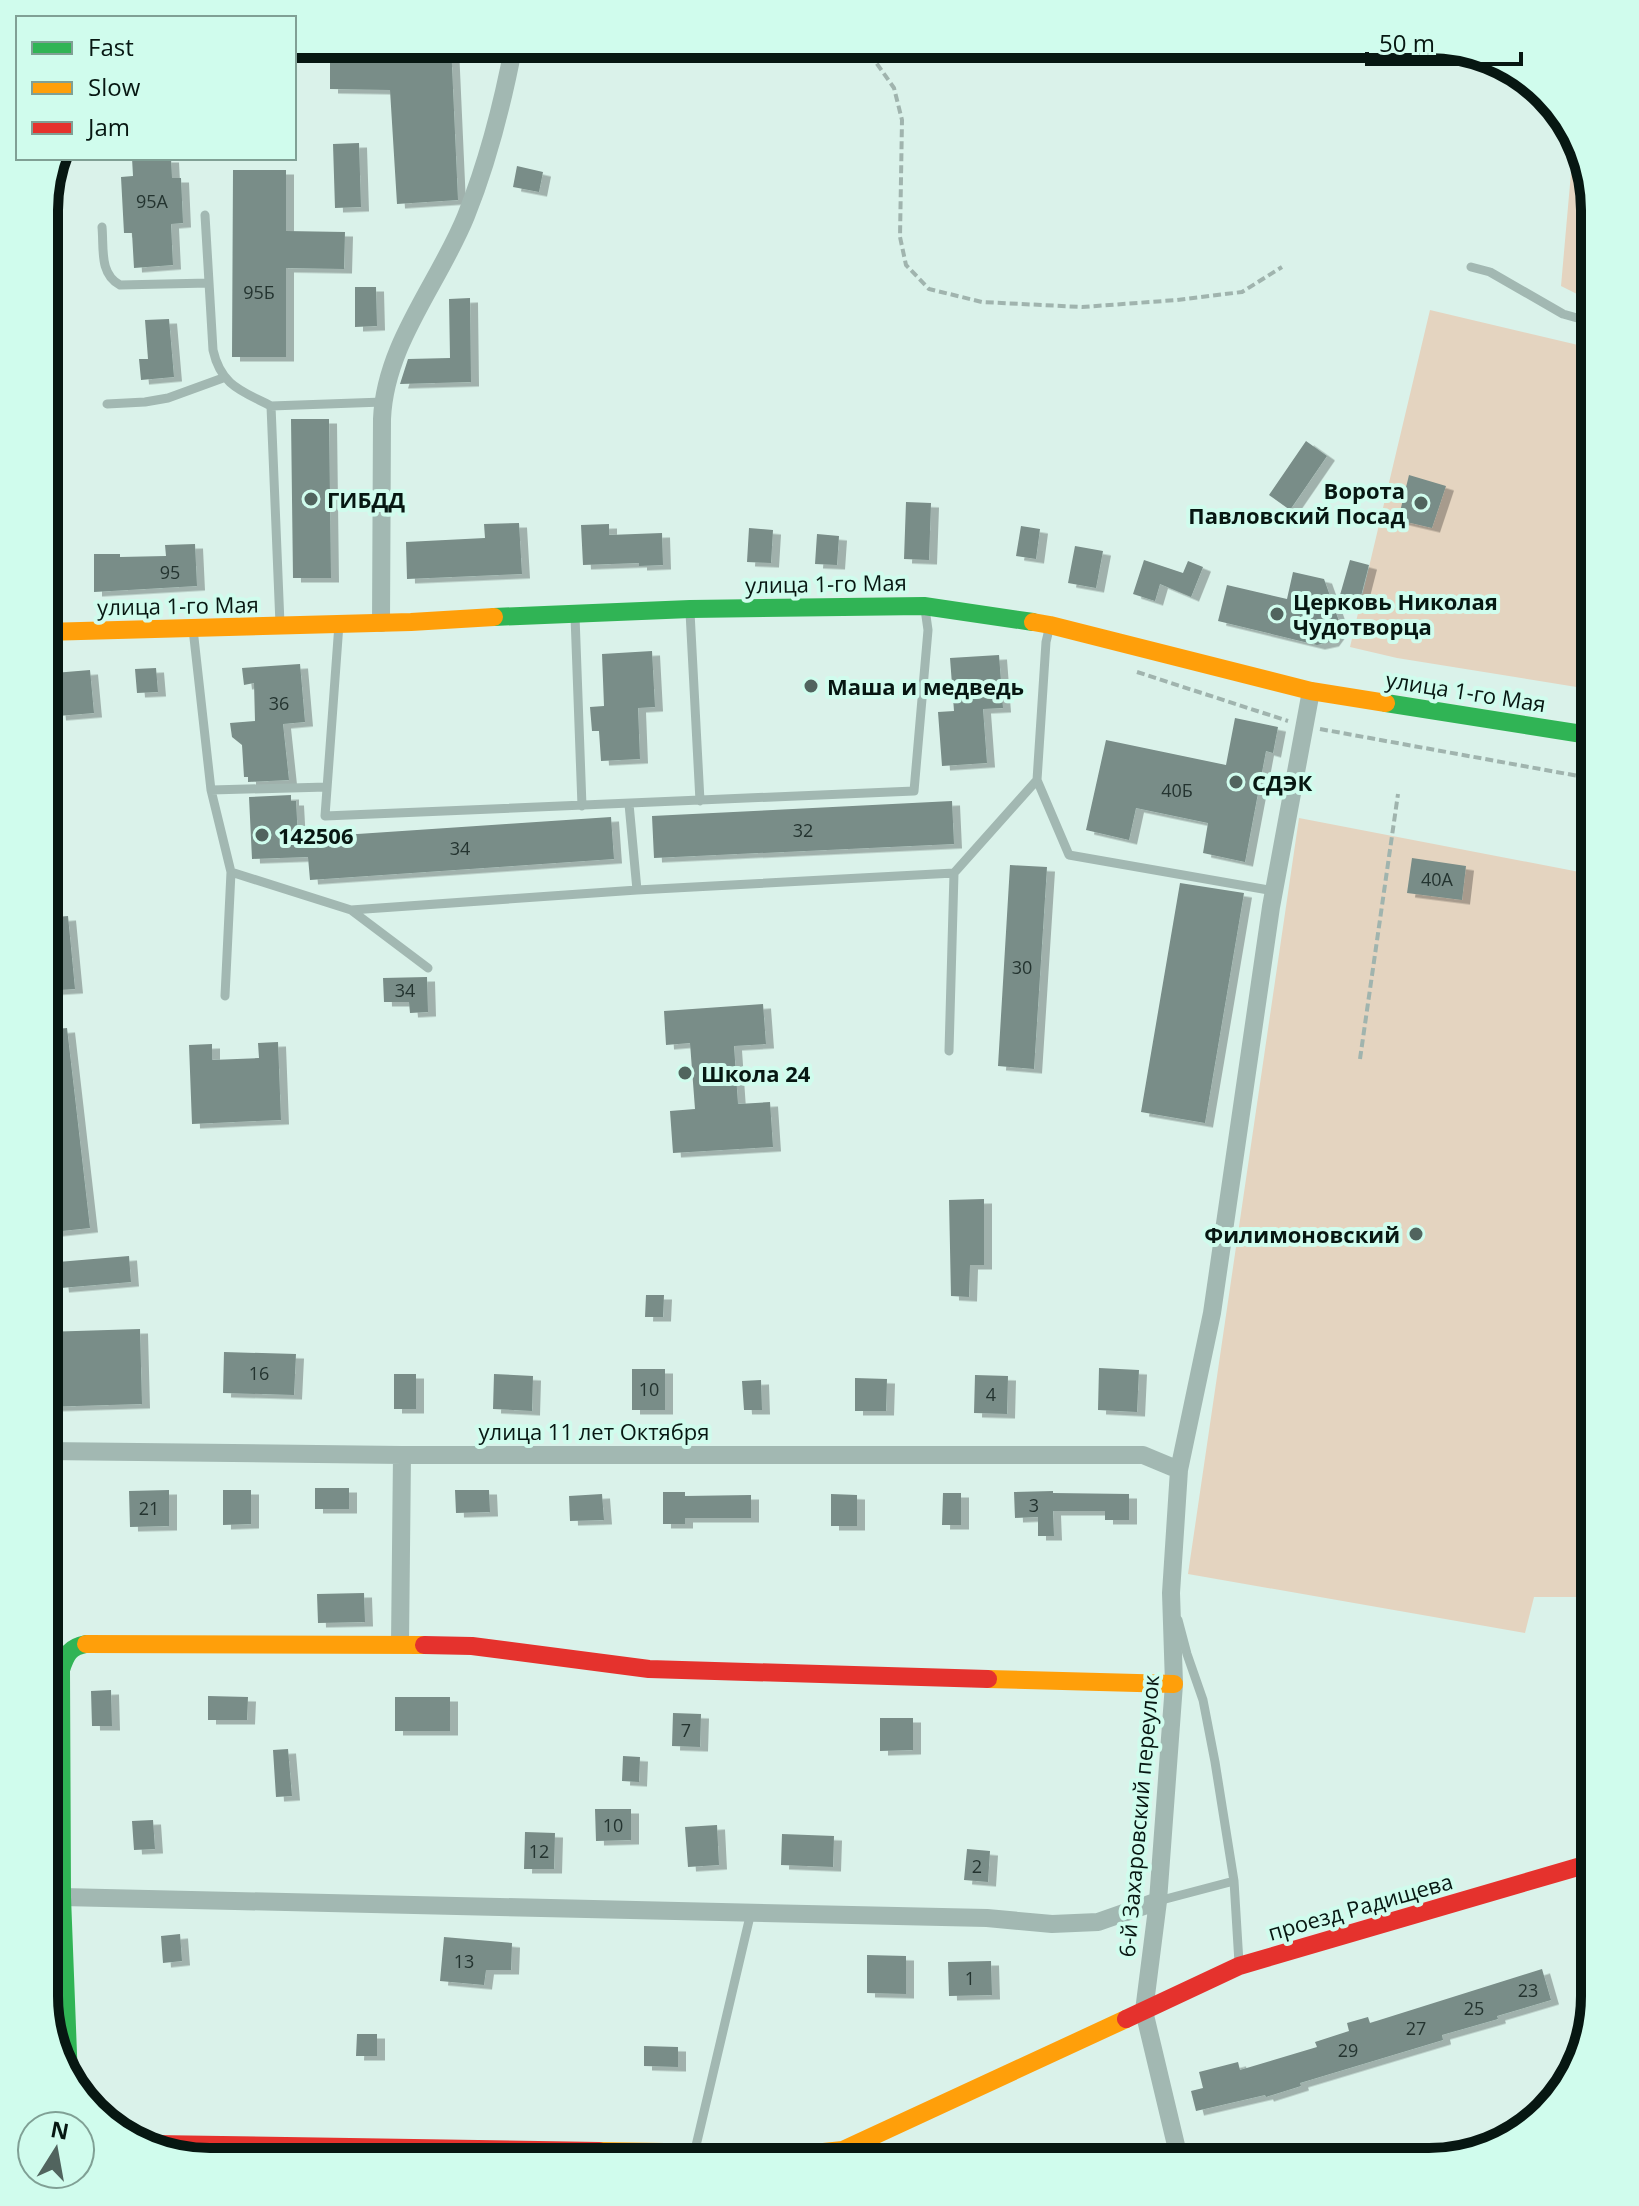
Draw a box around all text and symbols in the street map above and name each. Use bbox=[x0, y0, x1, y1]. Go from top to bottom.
legend bbox=[16, 16, 296, 160]
scale bar bbox=[1367, 16, 1521, 66]
text: 50 m bbox=[1379, 26, 1435, 59]
text: Fast bbox=[88, 30, 134, 63]
text: Slow bbox=[88, 70, 141, 103]
text: Jam bbox=[86, 110, 130, 143]
house number: 95А bbox=[136, 189, 169, 213]
house number: 95Б bbox=[243, 280, 275, 304]
place label: Ворота Павловский Посад bbox=[1188, 475, 1405, 530]
place label: ГИБДД bbox=[327, 484, 405, 514]
marker: ГИБДД bbox=[302, 490, 320, 508]
marker: Ворота Павловский Посад bbox=[1412, 494, 1430, 512]
house number: 95 bbox=[160, 560, 180, 584]
street label: улица 1-го Мая bbox=[745, 567, 907, 599]
place label: Церковь Николая Чудотворца bbox=[1293, 586, 1498, 641]
street label: улица 1-го Мая bbox=[97, 589, 259, 621]
marker: Церковь Николая Чудотворца bbox=[1268, 605, 1286, 623]
street label: улица 1-го Мая bbox=[1384, 664, 1548, 718]
place label: Маша и медведь bbox=[827, 671, 1024, 701]
marker: Маша и медведь bbox=[802, 677, 820, 695]
house number: 36 bbox=[269, 691, 289, 715]
place label: СДЭК bbox=[1252, 767, 1312, 797]
marker: СДЭК bbox=[1227, 773, 1245, 791]
house number: 40Б bbox=[1161, 778, 1193, 802]
house number: 32 bbox=[793, 818, 813, 842]
place label: 142506 bbox=[278, 820, 353, 850]
marker: 142506 bbox=[253, 826, 271, 844]
house number: 34 bbox=[450, 836, 470, 860]
house number: 40А bbox=[1421, 867, 1454, 891]
house number: 30 bbox=[1012, 955, 1032, 979]
house number: 34 bbox=[395, 978, 415, 1002]
place label: Школа 24 bbox=[701, 1058, 811, 1088]
marker: Школа 24 bbox=[676, 1064, 694, 1082]
place label: Филимоновский bbox=[1204, 1219, 1400, 1249]
marker: Филимоновский bbox=[1407, 1225, 1425, 1243]
house number: 16 bbox=[249, 1361, 269, 1385]
house number: 10 bbox=[639, 1377, 659, 1401]
house number: 4 bbox=[986, 1382, 996, 1406]
street label: улица 11 лет Октября bbox=[479, 1416, 709, 1446]
house number: 3 bbox=[1029, 1493, 1039, 1517]
house number: 21 bbox=[139, 1496, 159, 1520]
street label: 6-й Захаровский переулок bbox=[1111, 1673, 1165, 1958]
house number: 7 bbox=[681, 1718, 691, 1742]
house number: 10 bbox=[603, 1813, 623, 1837]
house number: 12 bbox=[529, 1839, 549, 1863]
house number: 2 bbox=[972, 1854, 982, 1878]
street label: проезд Радищева bbox=[1264, 1865, 1456, 1947]
house number: 13 bbox=[454, 1949, 474, 1973]
house number: 1 bbox=[965, 1966, 975, 1990]
house number: 23 bbox=[1518, 1978, 1538, 2002]
house number: 25 bbox=[1464, 1996, 1484, 2020]
house number: 27 bbox=[1406, 2016, 1426, 2040]
house number: 29 bbox=[1338, 2038, 1358, 2062]
north arrow bbox=[16, 2110, 96, 2190]
text: N bbox=[48, 2113, 72, 2146]

